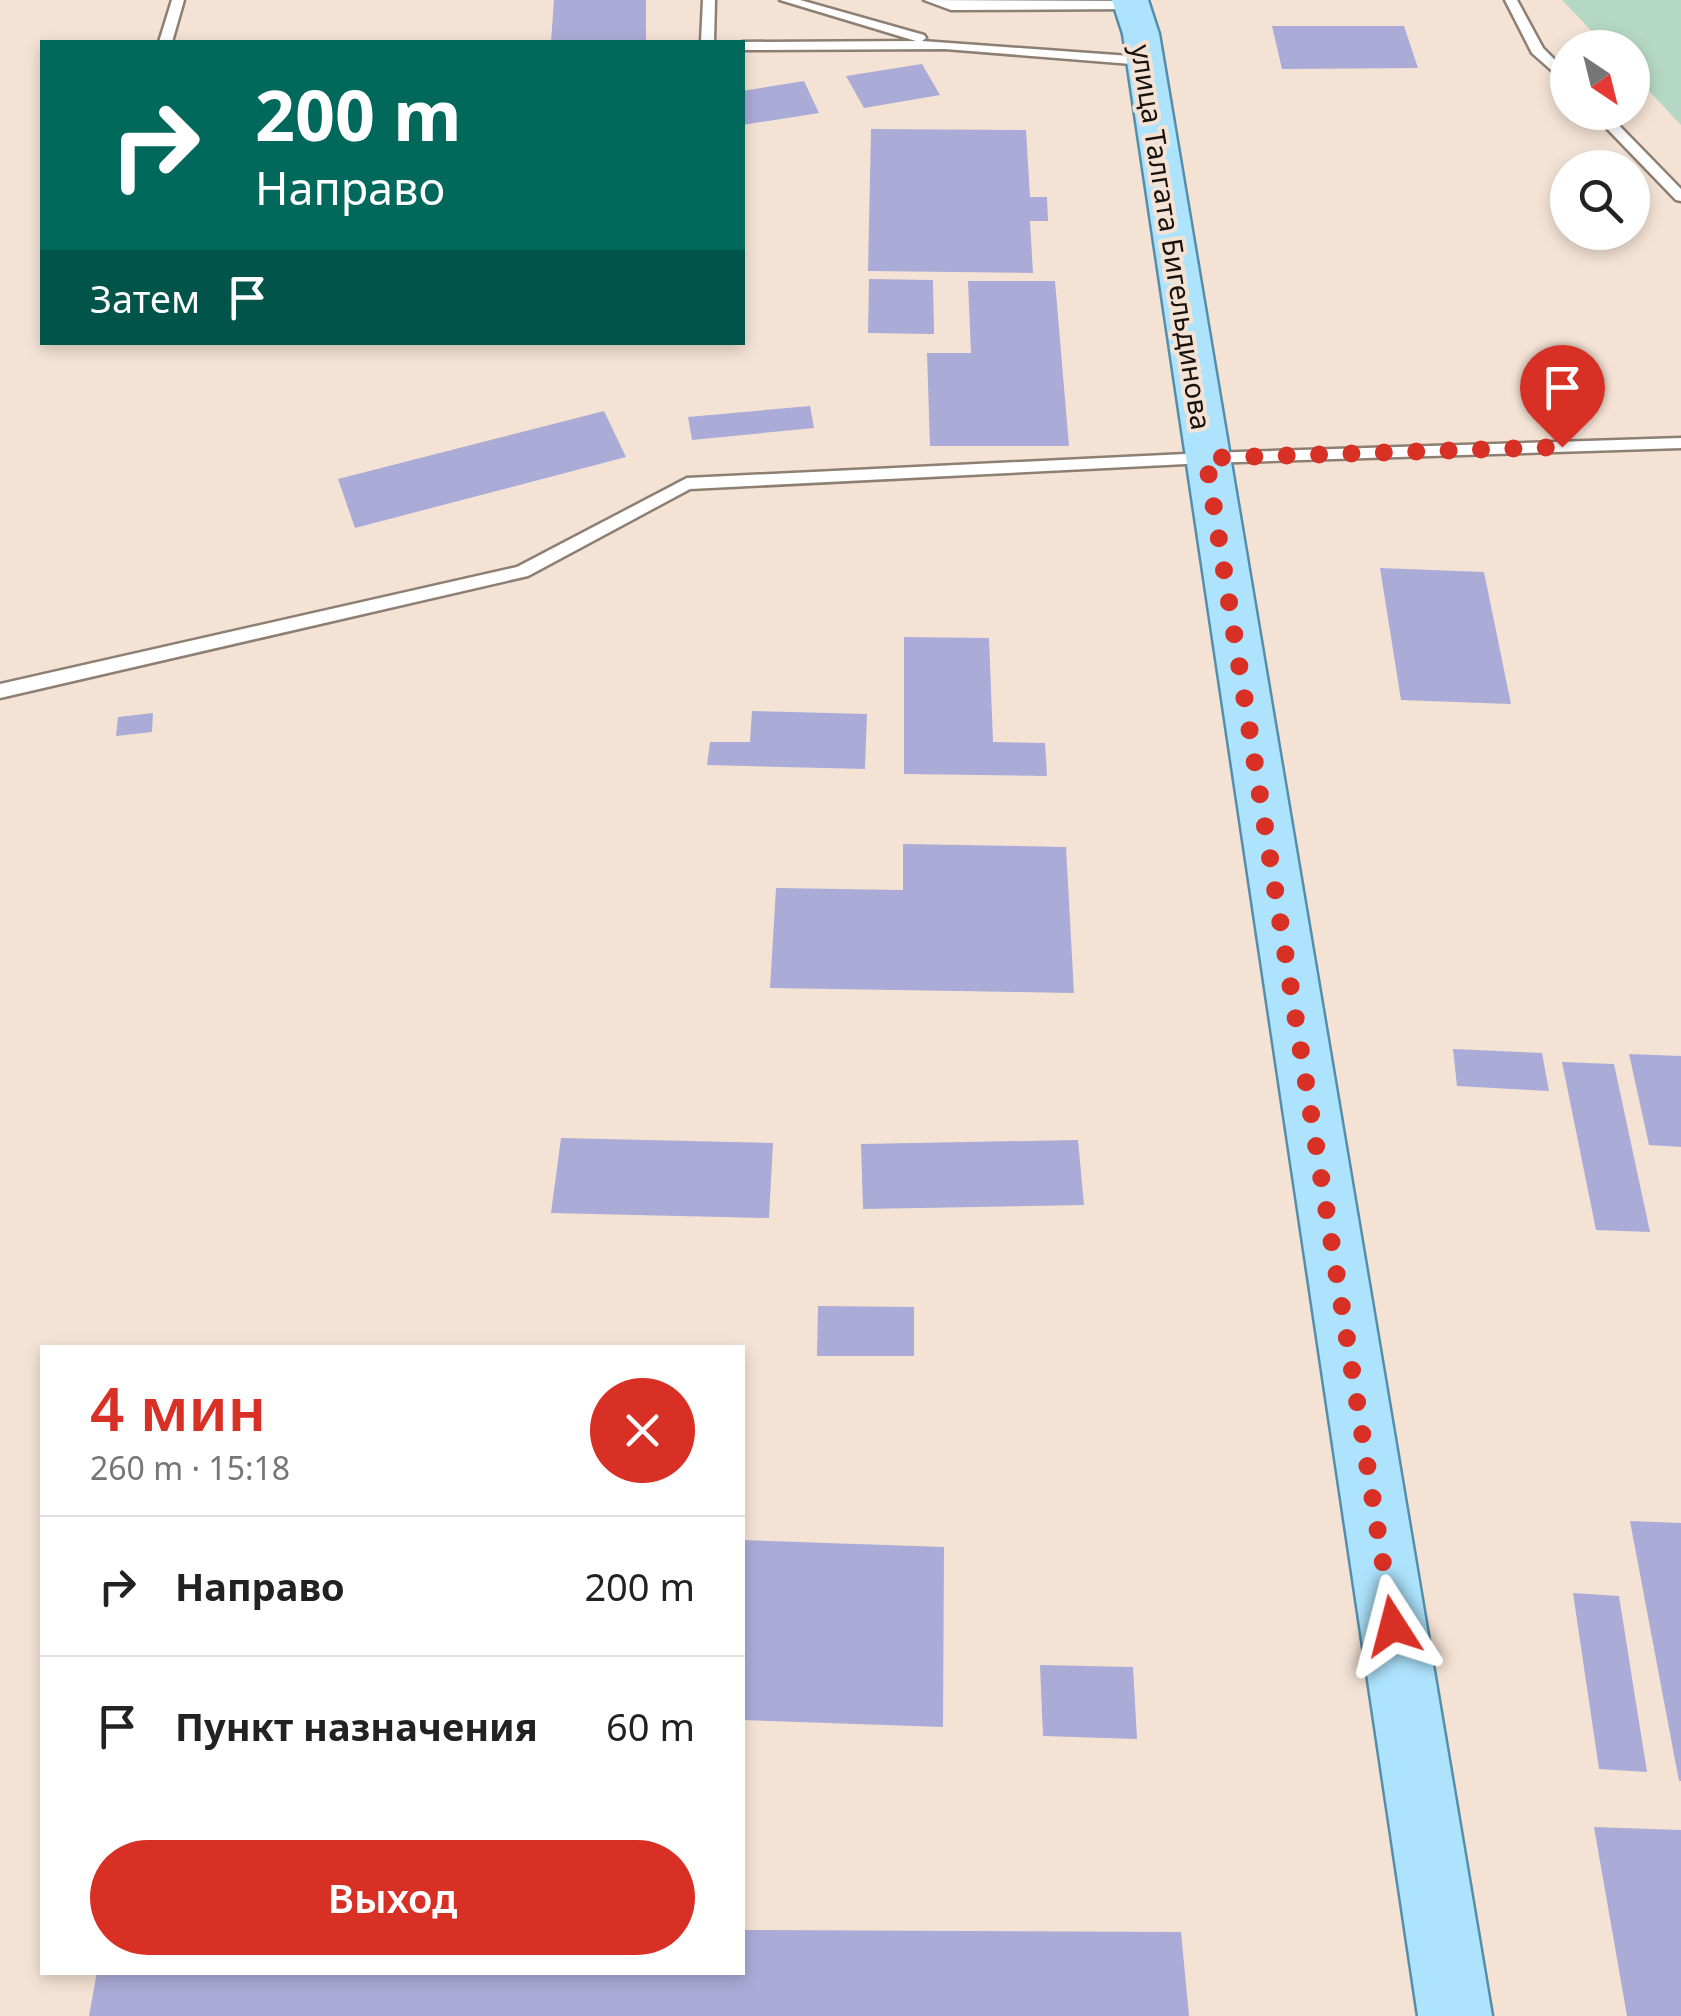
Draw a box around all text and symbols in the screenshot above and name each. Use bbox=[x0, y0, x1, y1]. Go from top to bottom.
north arrow bbox=[1550, 30, 1650, 130]
map controls bbox=[1550, 30, 1650, 250]
street label: улица Талгата Бигельдинова bbox=[1123, 42, 1221, 432]
text: 200 m bbox=[255, 66, 462, 162]
icon: right bbox=[90, 80, 220, 210]
button: search bbox=[1550, 150, 1650, 250]
text: Направо bbox=[255, 157, 445, 218]
icon: arrive bbox=[220, 270, 275, 325]
text: Затем bbox=[90, 272, 200, 324]
pin bbox=[1520, 345, 1605, 448]
icon: arrive bbox=[1535, 360, 1590, 415]
text: 4 мин bbox=[90, 1367, 266, 1449]
button: close bbox=[590, 1378, 695, 1483]
text: 260 m · 15:18 bbox=[90, 1446, 290, 1489]
icon: right bbox=[90, 1559, 145, 1614]
text: Направо bbox=[175, 1560, 345, 1612]
text: 200 m bbox=[584, 1560, 695, 1612]
position arrow bbox=[1341, 1574, 1445, 1678]
icon: arrive bbox=[90, 1699, 145, 1754]
text: Пункт назначения bbox=[175, 1700, 538, 1752]
text: 60 m bbox=[606, 1700, 695, 1752]
button: Выход bbox=[90, 1840, 695, 1955]

